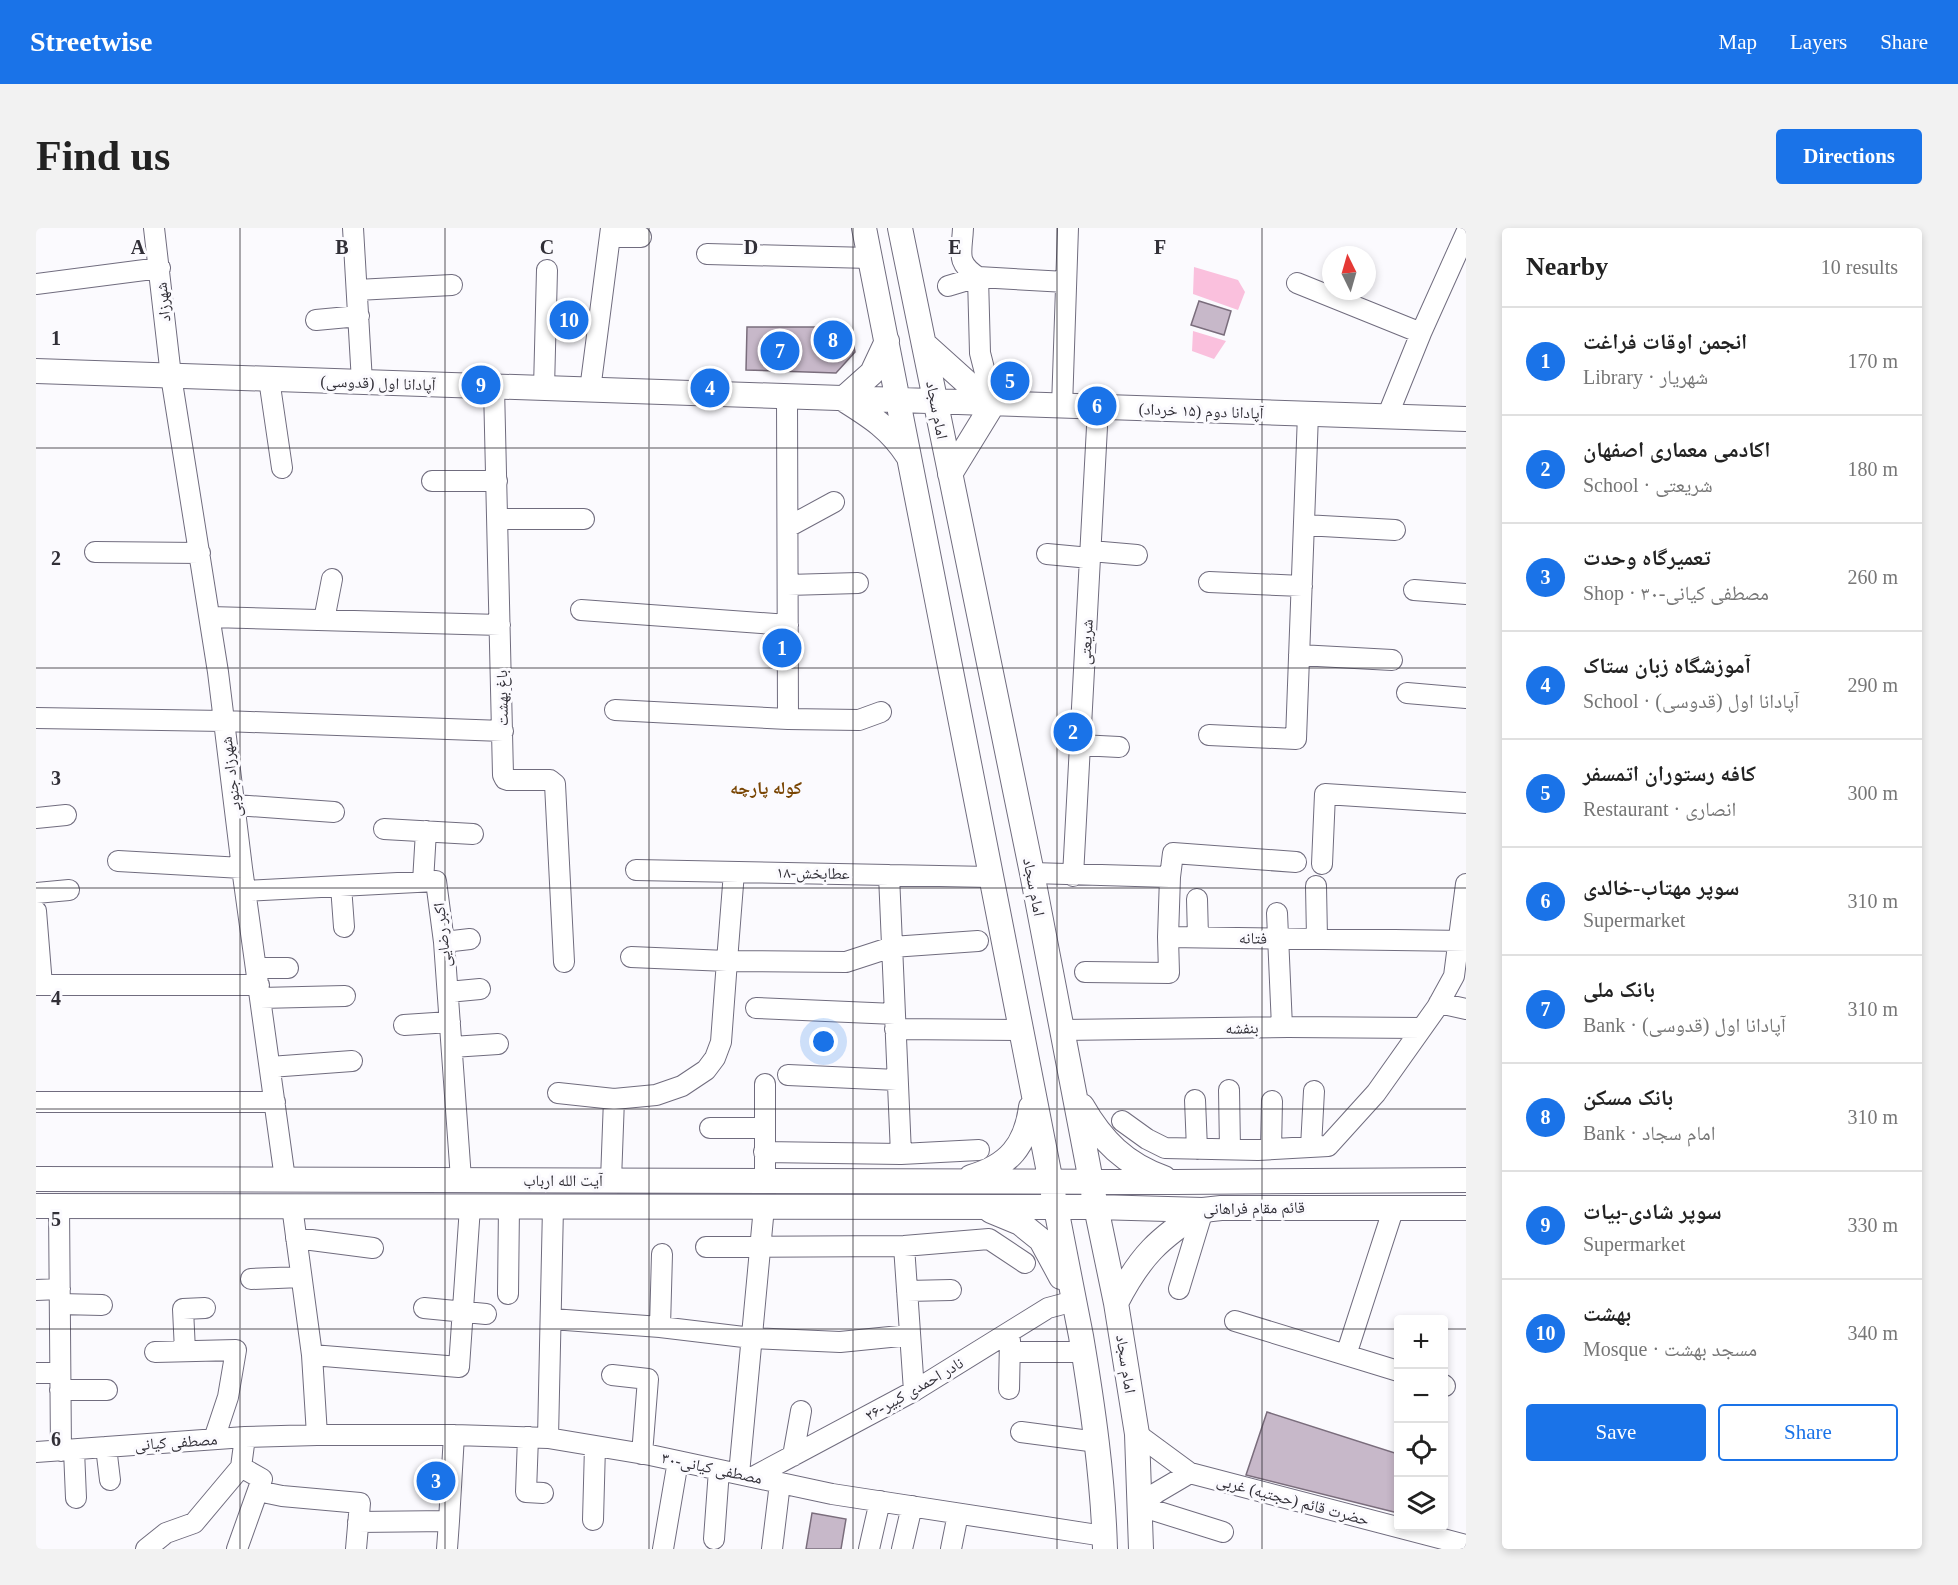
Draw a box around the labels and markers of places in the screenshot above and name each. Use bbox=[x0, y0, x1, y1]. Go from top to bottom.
pin: 10 bbox=[550, 298, 588, 343]
pin: 8 bbox=[814, 318, 852, 362]
pin: 7 bbox=[760, 328, 800, 374]
pin: 5 bbox=[990, 358, 1030, 404]
pin: 9 bbox=[462, 362, 500, 408]
pin: 4 bbox=[690, 366, 730, 410]
pin: 6 bbox=[1078, 384, 1116, 429]
pin: 1 bbox=[762, 626, 802, 670]
pin: 2 bbox=[1054, 710, 1092, 754]
pin: 3 bbox=[416, 1458, 456, 1504]

